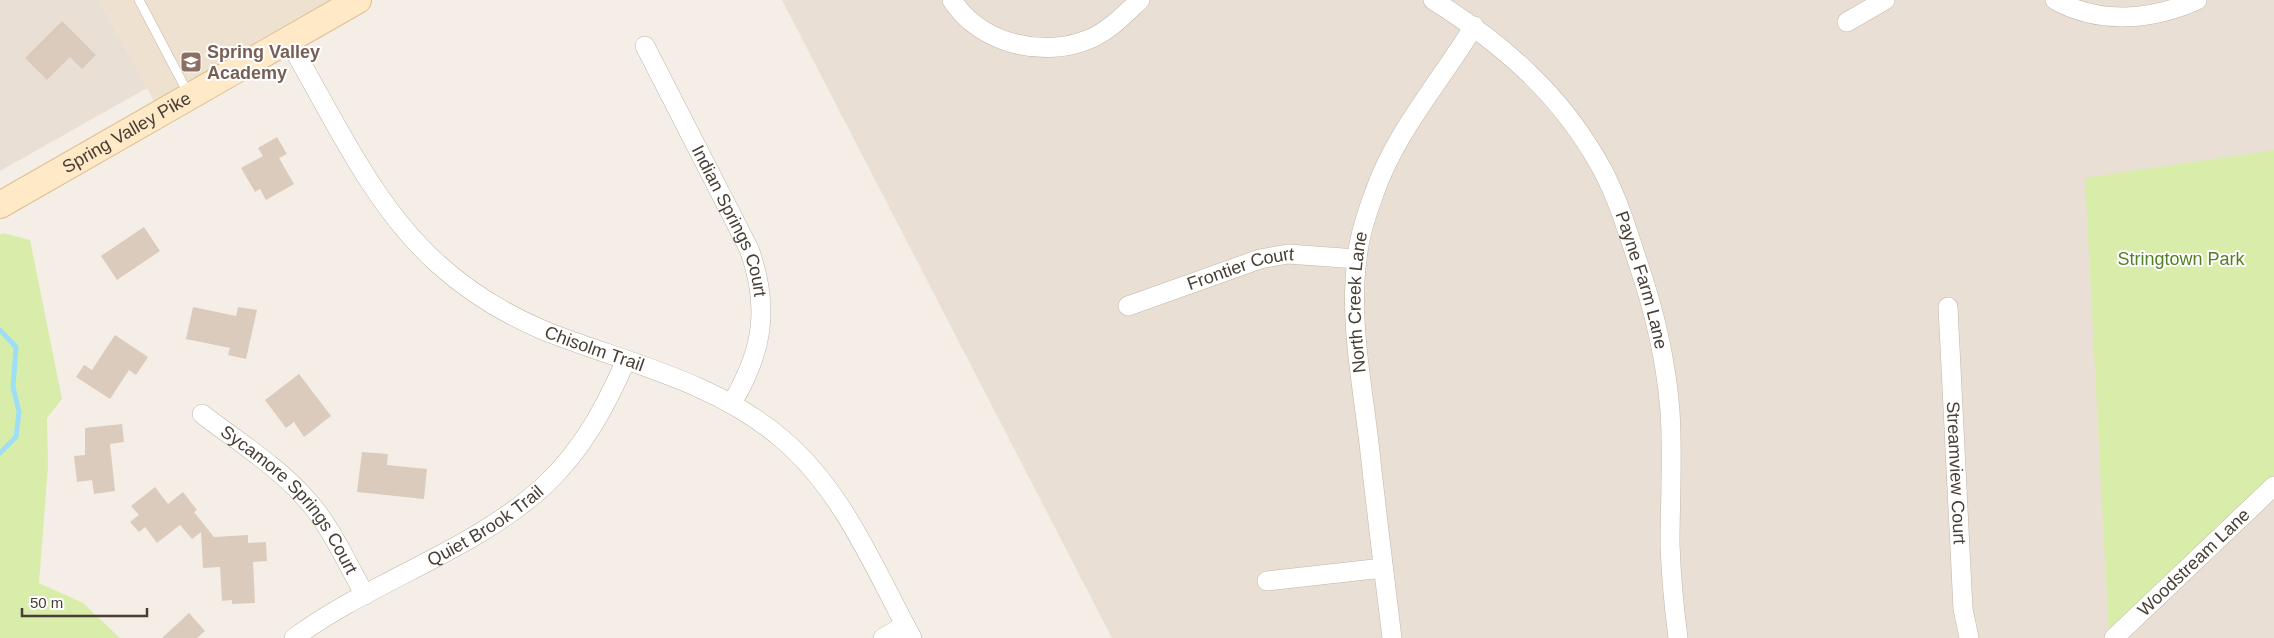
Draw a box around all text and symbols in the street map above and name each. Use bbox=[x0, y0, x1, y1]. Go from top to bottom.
place label: Spring Valley Academy bbox=[207, 42, 320, 83]
school or university icon: Spring Valley Academy bbox=[179, 50, 203, 74]
street label: Spring Valley Pike bbox=[59, 88, 195, 177]
street label: Indian Springs Court bbox=[688, 142, 770, 298]
street label: Payne Farm Lane bbox=[1611, 208, 1671, 351]
street label: North Creek Lane bbox=[1344, 229, 1371, 374]
street label: Frontier Court bbox=[1184, 244, 1295, 294]
park label: Stringtown Park bbox=[2117, 249, 2246, 269]
street label: Chisolm Trail bbox=[542, 322, 647, 375]
street label: Streamview Court bbox=[1943, 401, 1970, 545]
street label: Sycamore Springs Court bbox=[217, 421, 362, 577]
street label: Quiet Brook Trail bbox=[424, 481, 547, 570]
street label: Woodstream Lane bbox=[2134, 504, 2254, 620]
scale bar bbox=[22, 586, 148, 618]
text: 50 m bbox=[30, 594, 63, 611]

